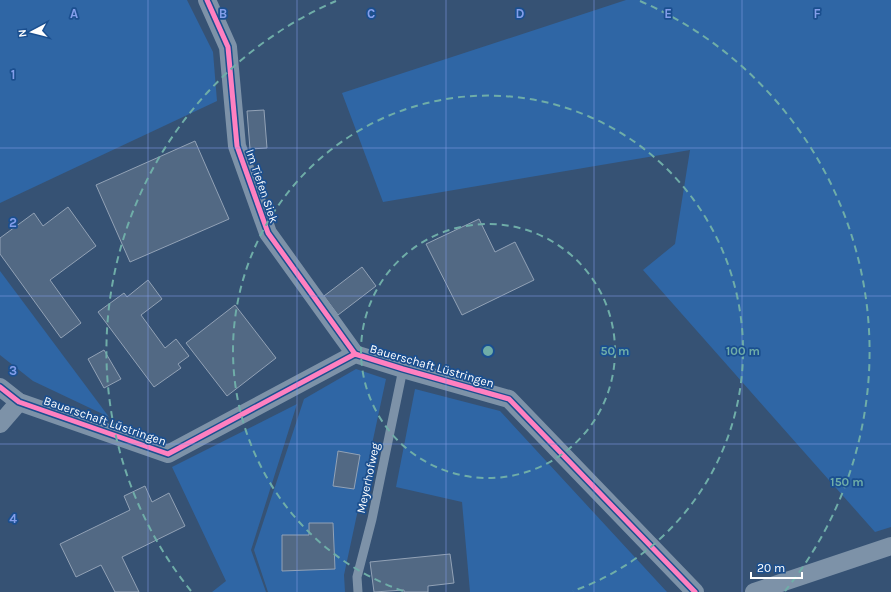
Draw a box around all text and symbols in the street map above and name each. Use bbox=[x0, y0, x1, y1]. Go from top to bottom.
text: A bbox=[70, 6, 78, 21]
text: B bbox=[219, 6, 227, 21]
text: C bbox=[367, 6, 375, 21]
text: D bbox=[516, 6, 525, 21]
text: E bbox=[664, 6, 672, 21]
text: F bbox=[813, 6, 821, 21]
north arrow bbox=[12, 12, 52, 52]
text: N bbox=[16, 28, 30, 38]
text: 1 bbox=[11, 67, 15, 82]
street label: Im Tiefen Siek bbox=[243, 147, 281, 225]
text: 2 bbox=[9, 215, 17, 230]
street label: Bauerschaft Lüstringen bbox=[368, 342, 496, 390]
centre of rings bbox=[481, 344, 495, 358]
text: 50 m bbox=[601, 344, 630, 358]
text: 100 m bbox=[726, 344, 760, 358]
text: 3 bbox=[9, 363, 17, 378]
street label: Bauerschaft Lüstringen bbox=[42, 393, 168, 449]
street label: Meyerhofweg bbox=[354, 441, 382, 515]
text: 150 m bbox=[830, 475, 864, 489]
text: 4 bbox=[9, 511, 17, 526]
scale bar bbox=[751, 554, 802, 580]
text: 20 m bbox=[757, 561, 785, 575]

